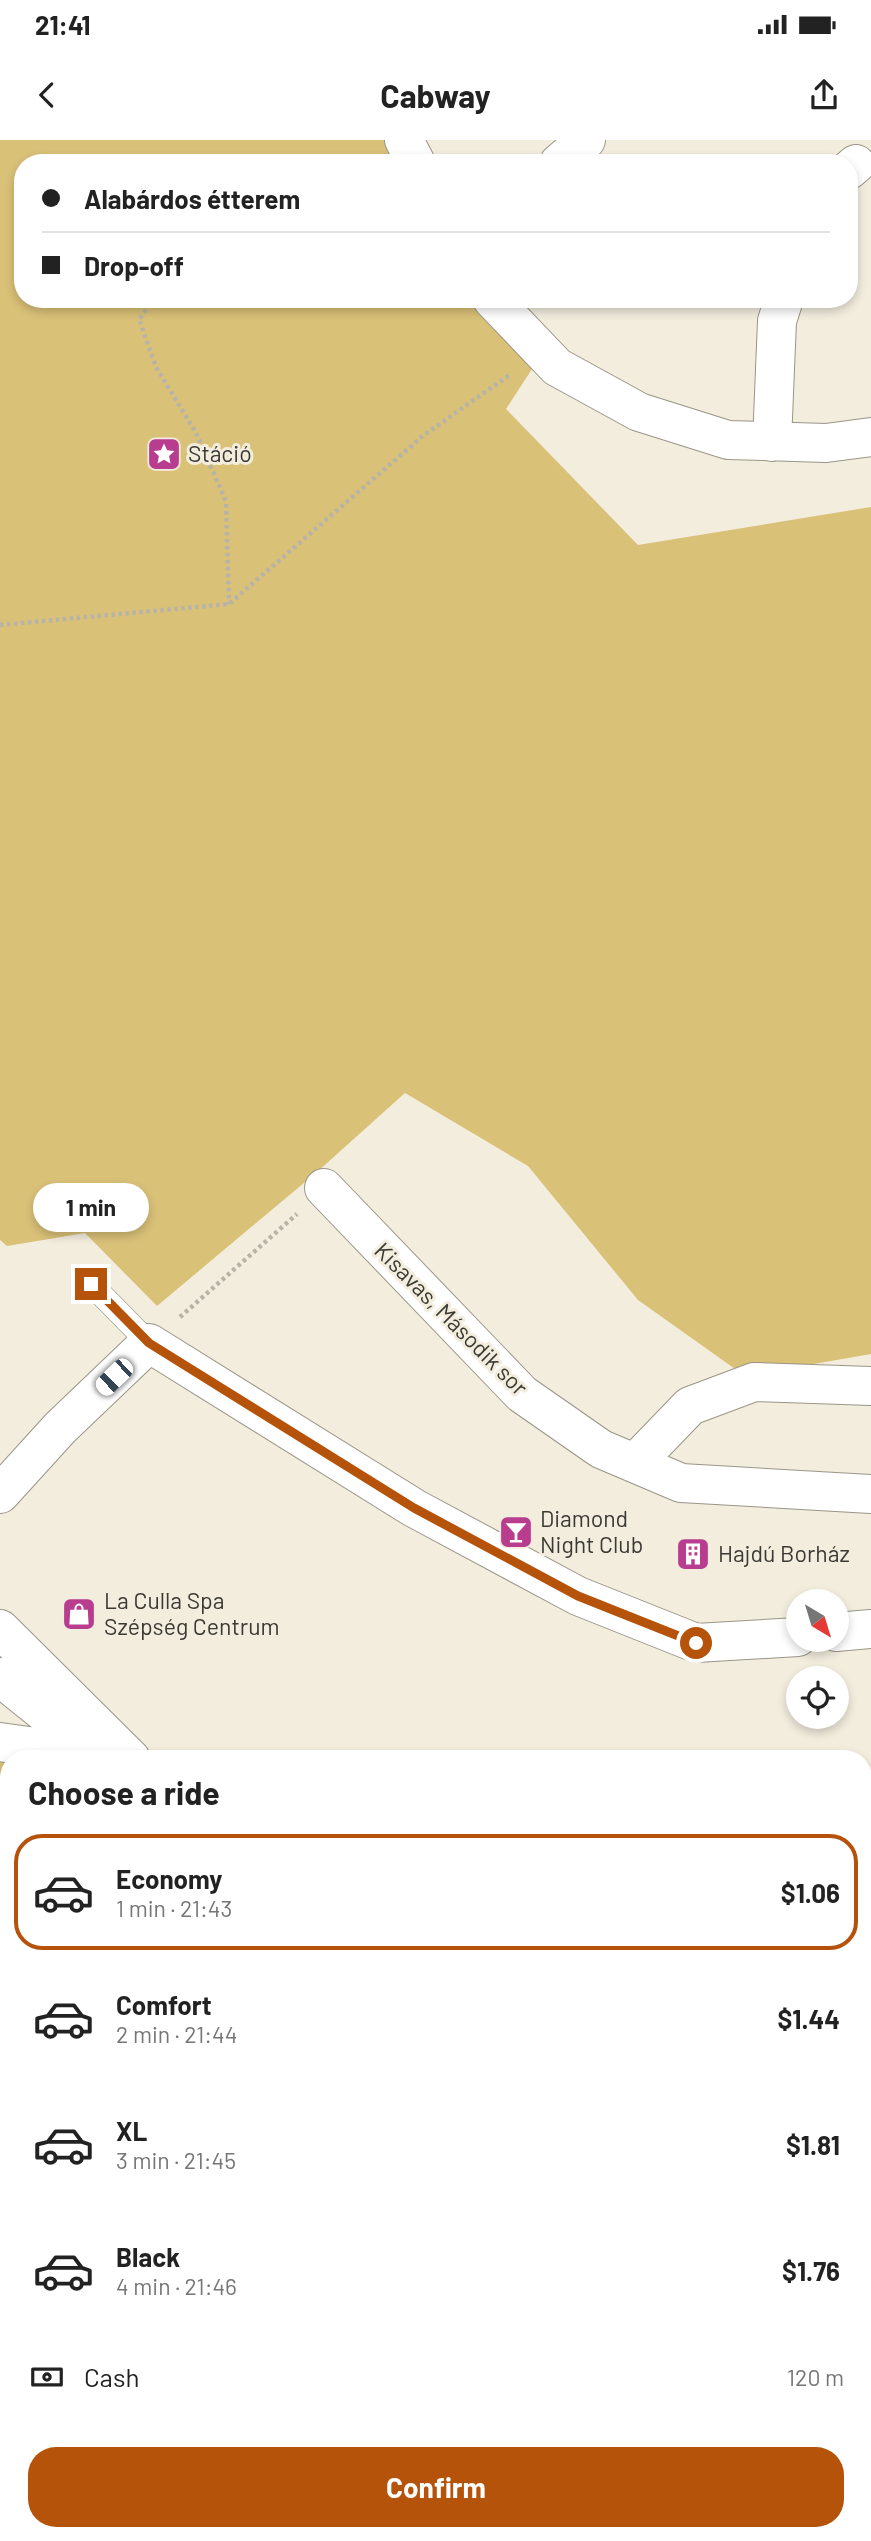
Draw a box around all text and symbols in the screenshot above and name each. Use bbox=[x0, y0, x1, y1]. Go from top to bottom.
text: 21:41 bbox=[35, 9, 91, 40]
icon: back bbox=[28, 76, 66, 114]
text: Cabway bbox=[380, 76, 491, 114]
icon: share bbox=[805, 76, 843, 114]
text: Alabárdos étterem bbox=[84, 183, 300, 214]
text: Drop-off bbox=[84, 250, 184, 281]
place icon: Stáció bbox=[145, 435, 183, 473]
place label: Stáció bbox=[188, 439, 252, 467]
callout: 1 min bbox=[33, 1182, 149, 1232]
text: 1 min bbox=[66, 1193, 116, 1221]
street label: Kisavas, Második sor bbox=[369, 1236, 535, 1401]
route end bbox=[75, 1268, 107, 1300]
car bbox=[92, 1355, 137, 1399]
place label: Diamond Night Club bbox=[540, 1504, 643, 1558]
bar icon: Diamond Night Club bbox=[497, 1513, 535, 1551]
building icon: Hajdú Borház bbox=[674, 1535, 712, 1573]
place label: Hajdú Borház bbox=[718, 1539, 850, 1567]
place label: La Culla Spa Szépség Centrum bbox=[104, 1586, 280, 1640]
north arrow bbox=[786, 1589, 849, 1652]
map controls bbox=[786, 1589, 849, 1729]
shop icon: La Culla Spa Szépség Centrum bbox=[60, 1595, 98, 1633]
route start bbox=[680, 1627, 712, 1659]
button: locate bbox=[786, 1666, 849, 1729]
text: Choose a ride bbox=[28, 1773, 220, 1811]
icon: car bbox=[32, 1861, 95, 1924]
text: Economy bbox=[116, 1863, 222, 1894]
text: $1.06 bbox=[781, 1877, 840, 1908]
text: 1 min · 21:43 bbox=[116, 1894, 232, 1922]
icon: car bbox=[32, 1987, 95, 2050]
text: Comfort bbox=[116, 1989, 212, 2020]
text: $1.44 bbox=[777, 2003, 840, 2034]
text: 2 min · 21:44 bbox=[116, 2020, 237, 2048]
icon: car bbox=[32, 2113, 95, 2176]
text: XL bbox=[116, 2115, 147, 2146]
text: $1.81 bbox=[786, 2129, 840, 2160]
text: 3 min · 21:45 bbox=[116, 2146, 236, 2174]
icon: car bbox=[32, 2239, 95, 2302]
text: Black bbox=[116, 2241, 180, 2272]
text: $1.76 bbox=[782, 2255, 840, 2286]
text: 4 min · 21:46 bbox=[116, 2272, 237, 2300]
icon: cash bbox=[28, 2358, 66, 2396]
text: Cash bbox=[84, 2361, 139, 2392]
text: 120 m bbox=[787, 2363, 844, 2391]
button: Confirm bbox=[28, 2447, 844, 2527]

